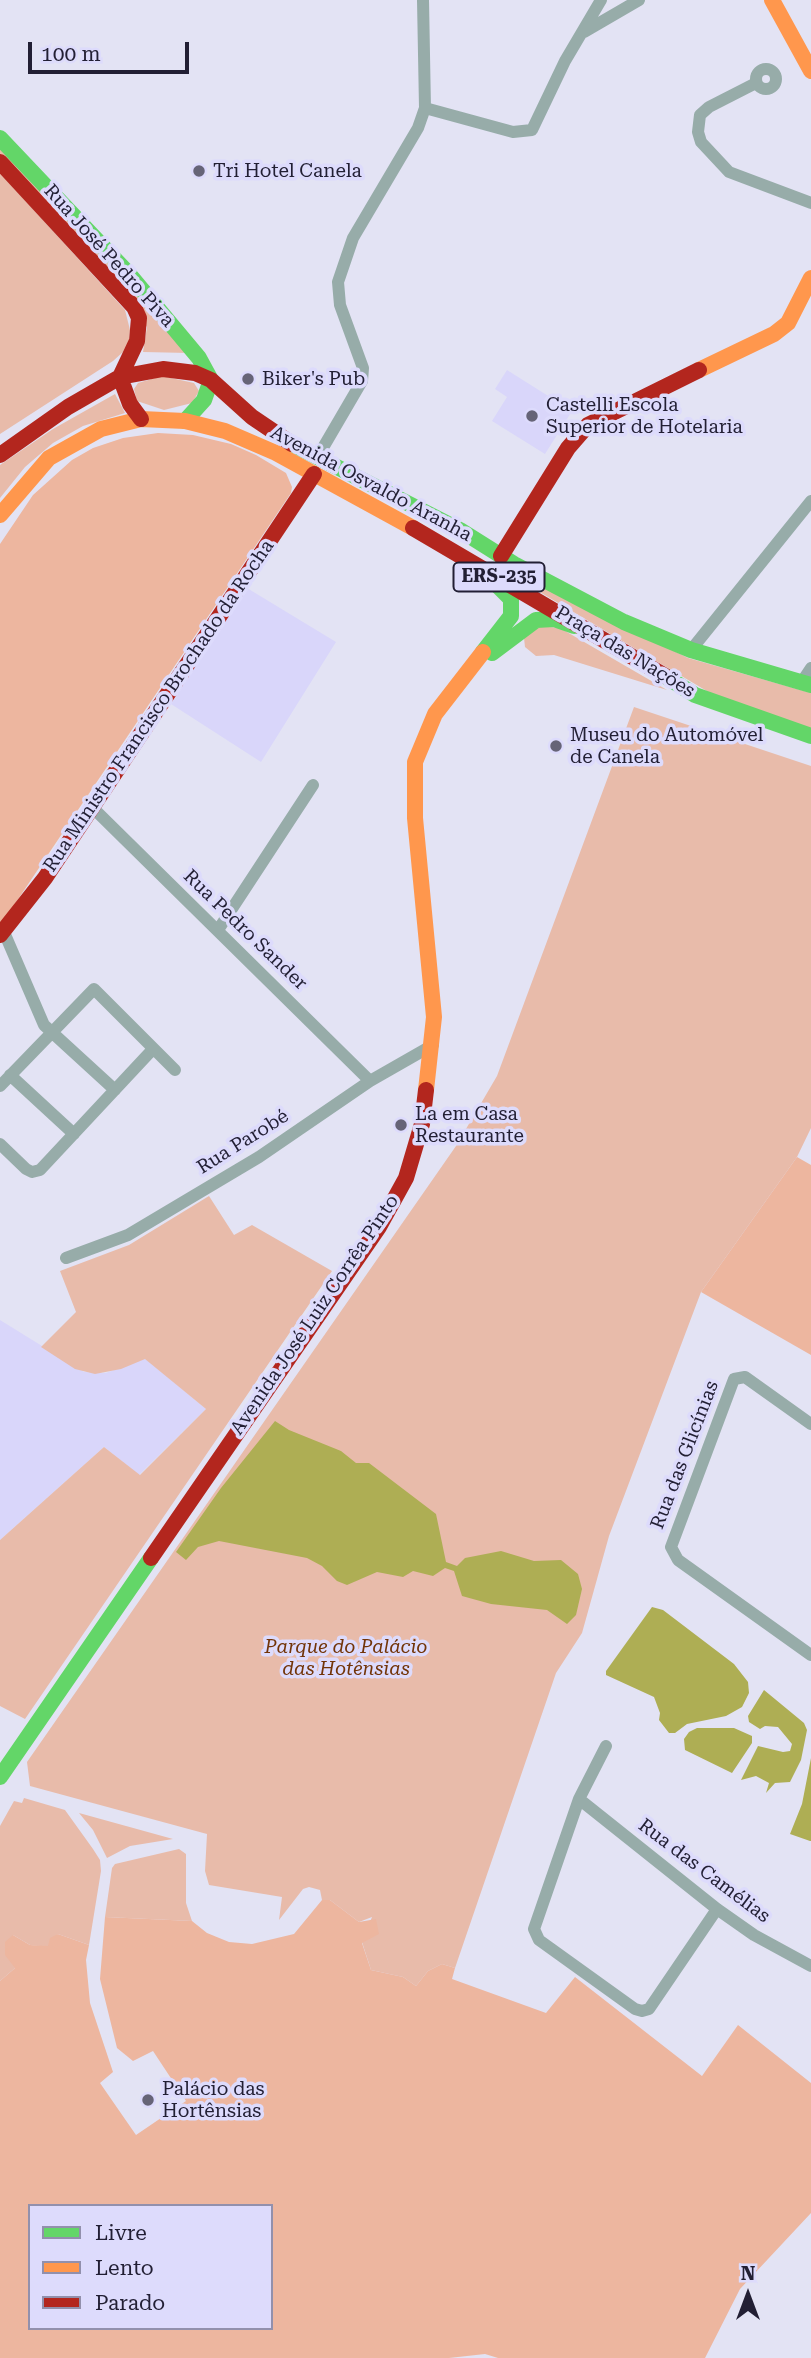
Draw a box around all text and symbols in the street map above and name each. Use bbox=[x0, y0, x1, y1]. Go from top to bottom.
scale bar bbox=[32, 28, 192, 72]
text: 100 m bbox=[41, 42, 101, 66]
place label: Tri Hotel Canela bbox=[213, 160, 362, 182]
marker: Tri Hotel Canela bbox=[191, 163, 207, 179]
street label: Rua José Pedro Piva bbox=[39, 180, 179, 332]
place label: Biker's Pub bbox=[262, 368, 365, 390]
marker: Biker's Pub bbox=[240, 371, 256, 387]
place label: Castelli Escola Superior de Hotelaria bbox=[546, 394, 743, 438]
marker: Castelli Escola Superior de Hotelaria bbox=[524, 408, 540, 424]
street label: Avenida Osvaldo Aranha bbox=[267, 421, 475, 547]
street label: Rua Ministro Francisco Brochado da Rocha bbox=[39, 536, 279, 876]
road number: ERS-235 bbox=[454, 562, 544, 592]
street label: Praça das Nações bbox=[551, 601, 699, 703]
place label: Museu do Automóvel de Canela bbox=[570, 724, 763, 768]
marker: Museu do Automóvel de Canela bbox=[548, 738, 564, 754]
street label: Rua Pedro Sander bbox=[178, 865, 312, 995]
place label: La em Casa Restaurante bbox=[415, 1103, 524, 1147]
street label: Rua Parobé bbox=[193, 1105, 293, 1179]
marker: La em Casa Restaurante bbox=[393, 1117, 409, 1133]
street label: Avenida José Luiz Corrêa Pinto bbox=[226, 1191, 404, 1439]
street label: Rua das Glicínias bbox=[646, 1378, 724, 1532]
park label: Parque do Palácio das Hotênsias bbox=[265, 1636, 427, 1680]
street label: Rua das Camélias bbox=[634, 1814, 774, 1928]
place label: Palácio das Hortênsias bbox=[162, 2078, 265, 2122]
marker: Palácio das Hortênsias bbox=[140, 2092, 156, 2108]
legend bbox=[28, 2204, 273, 2330]
text: Livre bbox=[95, 2221, 147, 2245]
text: Lento bbox=[95, 2256, 154, 2280]
north arrow bbox=[713, 2260, 783, 2330]
text: N bbox=[741, 2262, 755, 2285]
text: Parado bbox=[95, 2291, 165, 2315]

